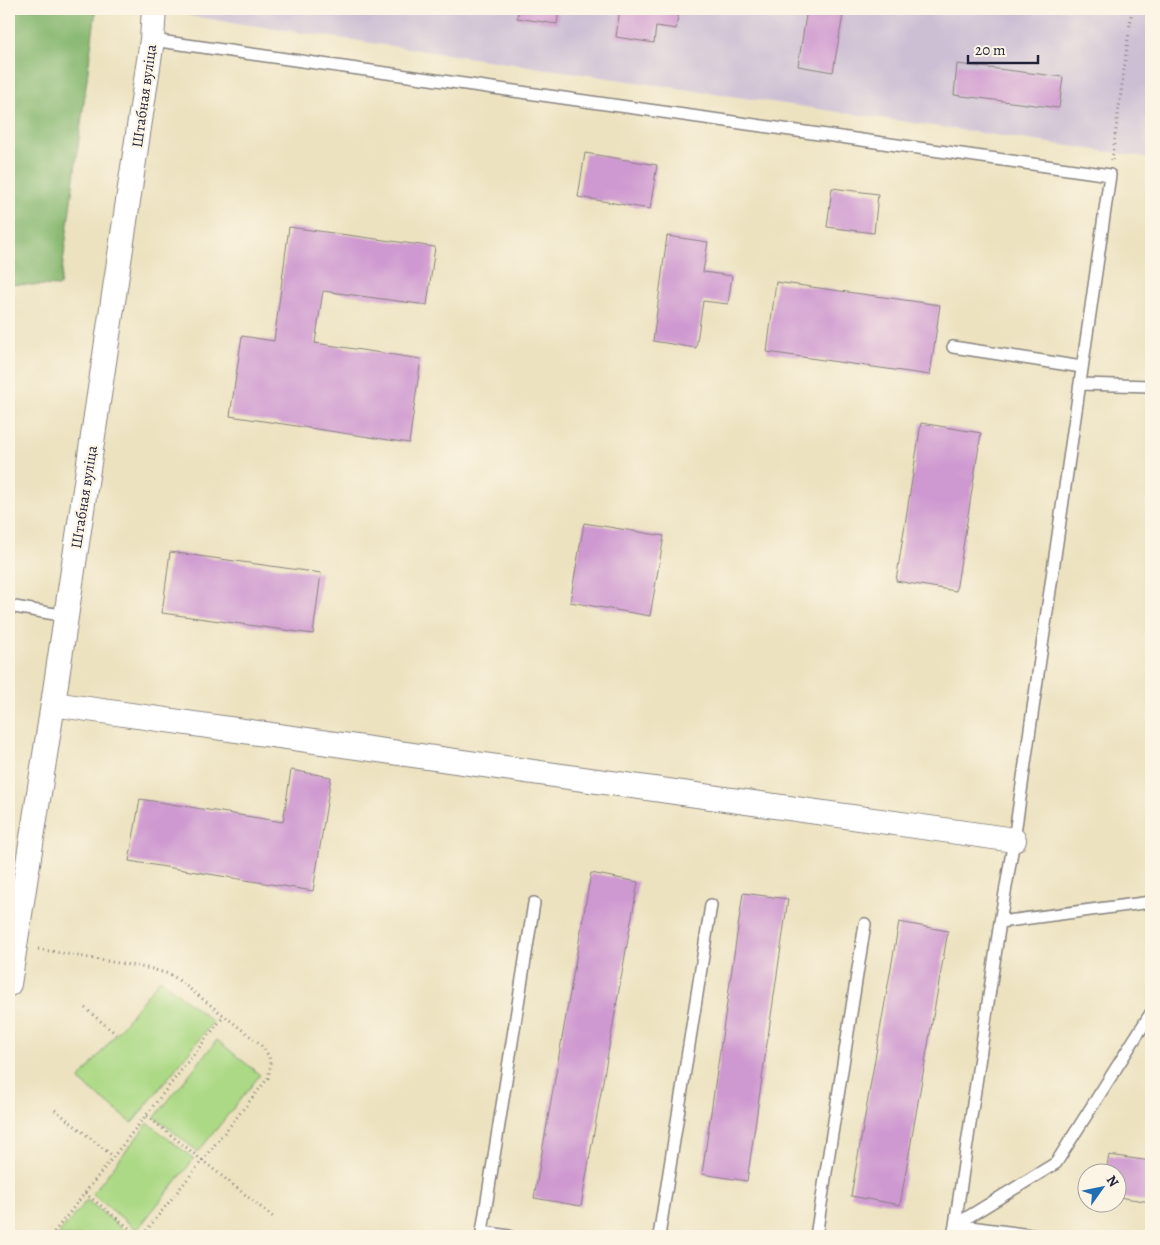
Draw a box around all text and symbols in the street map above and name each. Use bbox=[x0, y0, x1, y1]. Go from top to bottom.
scale bar bbox=[968, 32, 1038, 64]
text: 20 m bbox=[975, 40, 1006, 60]
street label: Штабная вуліца bbox=[127, 43, 161, 149]
street label: Штабная вуліца bbox=[66, 444, 102, 550]
north arrow bbox=[1078, 1162, 1128, 1212]
text: N bbox=[1102, 1172, 1123, 1191]

